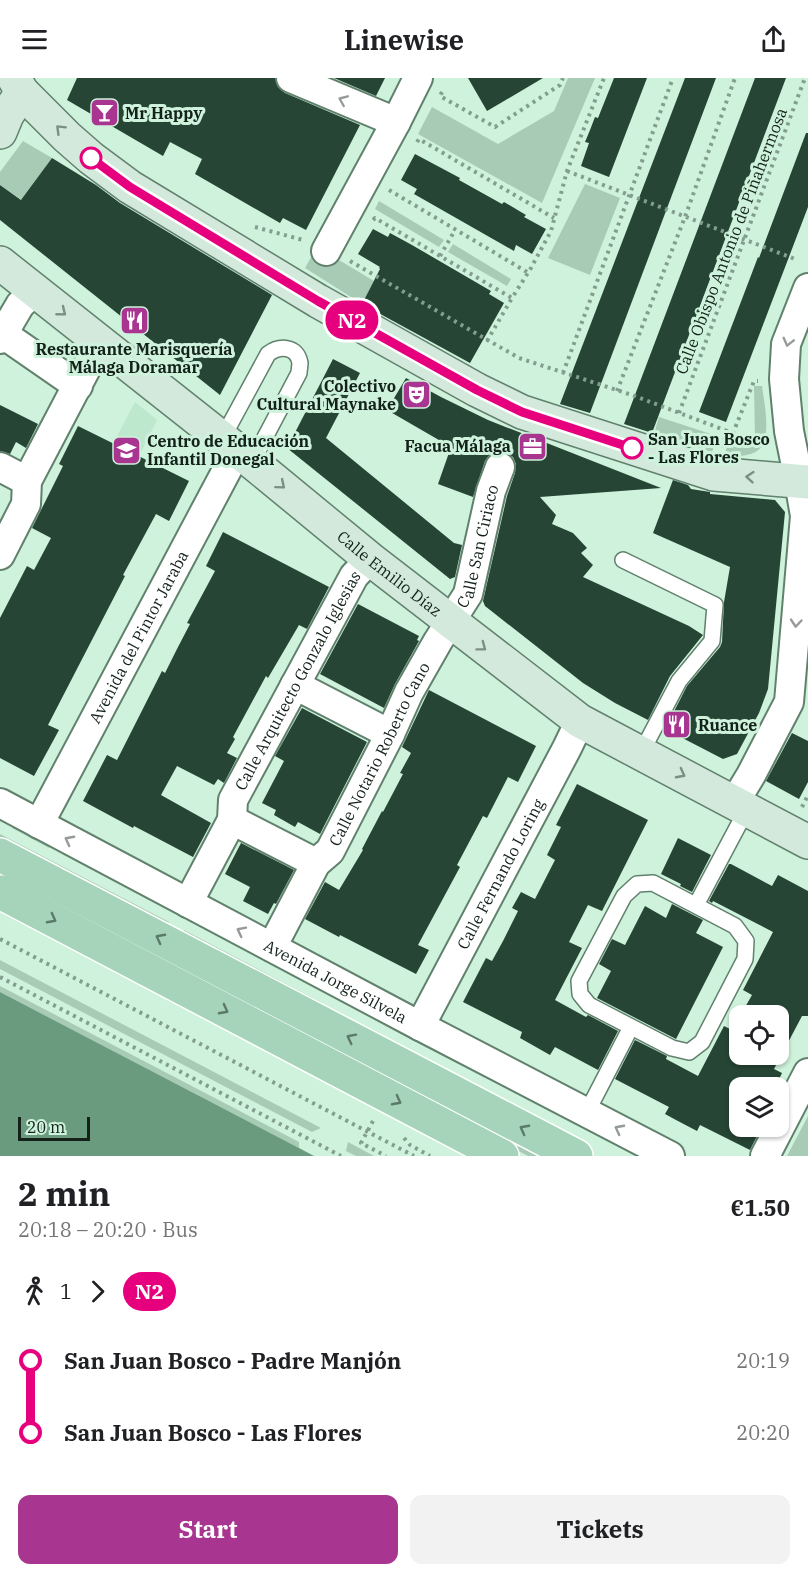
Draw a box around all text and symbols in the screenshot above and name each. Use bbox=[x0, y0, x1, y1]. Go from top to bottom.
text: Linewise bbox=[344, 22, 464, 57]
icon: menu bbox=[18, 23, 51, 56]
icon: share bbox=[757, 23, 790, 56]
one-way arrow bbox=[339, 95, 350, 107]
bar icon: Mr Happy bbox=[88, 97, 120, 129]
place label: Mr Happy bbox=[125, 103, 203, 123]
street label: Calle Obispo Antonio de Piñahermosa bbox=[671, 105, 791, 377]
one-way arrow bbox=[56, 126, 67, 137]
unlabelled marker bbox=[80, 147, 102, 169]
line badge: N2 bbox=[325, 300, 379, 340]
one-way arrow bbox=[55, 305, 66, 316]
restaurant icon: Restaurante Marisquería Málaga Doramar bbox=[118, 305, 150, 337]
text: N2 bbox=[337, 306, 367, 334]
one-way arrow bbox=[783, 337, 796, 347]
place label: Restaurante Marisquería Málaga Doramar bbox=[36, 339, 232, 377]
place label: Colectivo Cultural Maynake bbox=[257, 376, 396, 414]
theatre icon: Colectivo Cultural Maynake bbox=[401, 379, 433, 411]
place label: San Juan Bosco - Las Flores bbox=[648, 429, 770, 467]
office icon: Facua Málaga bbox=[516, 430, 548, 462]
place label: Centro de Educación Infantil Donegal bbox=[147, 431, 310, 469]
school or university icon: Centro de Educación Infantil Donegal bbox=[110, 434, 142, 466]
place label: Facua Málaga bbox=[404, 436, 511, 456]
marker: San Juan Bosco - Las Flores bbox=[621, 437, 643, 459]
one-way arrow bbox=[745, 471, 754, 484]
one-way arrow bbox=[274, 478, 285, 489]
street label: Calle San Ciriaco bbox=[452, 481, 503, 612]
street label: Calle Emilio Díaz bbox=[333, 526, 446, 621]
street label: Avenida del Pintor Jaraba bbox=[84, 547, 193, 727]
street label: Calle Arquitecto Gonzalo Iglesias bbox=[230, 566, 365, 794]
one-way arrow bbox=[790, 618, 803, 627]
one-way arrow bbox=[476, 639, 487, 650]
street label: Calle Notario Roberto Cano bbox=[324, 659, 434, 849]
restaurant icon: Ruance bbox=[661, 709, 693, 741]
place label: Ruance bbox=[698, 715, 757, 735]
one-way arrow bbox=[675, 767, 685, 778]
street label: Calle Fernando Loring bbox=[452, 795, 548, 953]
one-way arrow bbox=[65, 836, 75, 847]
one-way arrow bbox=[45, 912, 56, 923]
one-way arrow bbox=[237, 927, 248, 938]
one-way arrow bbox=[155, 934, 166, 946]
street label: Avenida Jorge Silvela bbox=[261, 935, 411, 1027]
one-way arrow bbox=[218, 1003, 229, 1014]
map controls bbox=[729, 1005, 789, 1137]
button: locate bbox=[729, 1005, 789, 1065]
one-way arrow bbox=[346, 1034, 357, 1046]
button: layers bbox=[729, 1077, 789, 1137]
one-way arrow bbox=[391, 1094, 401, 1105]
scale bar bbox=[18, 1114, 90, 1142]
text: 20 m bbox=[27, 1117, 65, 1137]
one-way arrow bbox=[614, 1124, 625, 1136]
one-way arrow bbox=[520, 1125, 530, 1136]
text: 2 min bbox=[18, 1172, 110, 1215]
text: €1.50 bbox=[731, 1193, 790, 1222]
text: 20:18 – 20:20 · Bus bbox=[18, 1216, 198, 1243]
icon: walk bbox=[18, 1275, 51, 1308]
icon: forward bbox=[81, 1275, 114, 1308]
text: N2 bbox=[135, 1277, 164, 1305]
text: 1 bbox=[60, 1278, 72, 1305]
text: San Juan Bosco - Padre Manjón bbox=[64, 1346, 401, 1375]
text: 20:19 bbox=[736, 1347, 790, 1374]
text: San Juan Bosco - Las Flores bbox=[64, 1418, 362, 1447]
text: 20:20 bbox=[736, 1419, 790, 1446]
button: Start bbox=[18, 1495, 398, 1564]
button: Tickets bbox=[410, 1495, 790, 1564]

